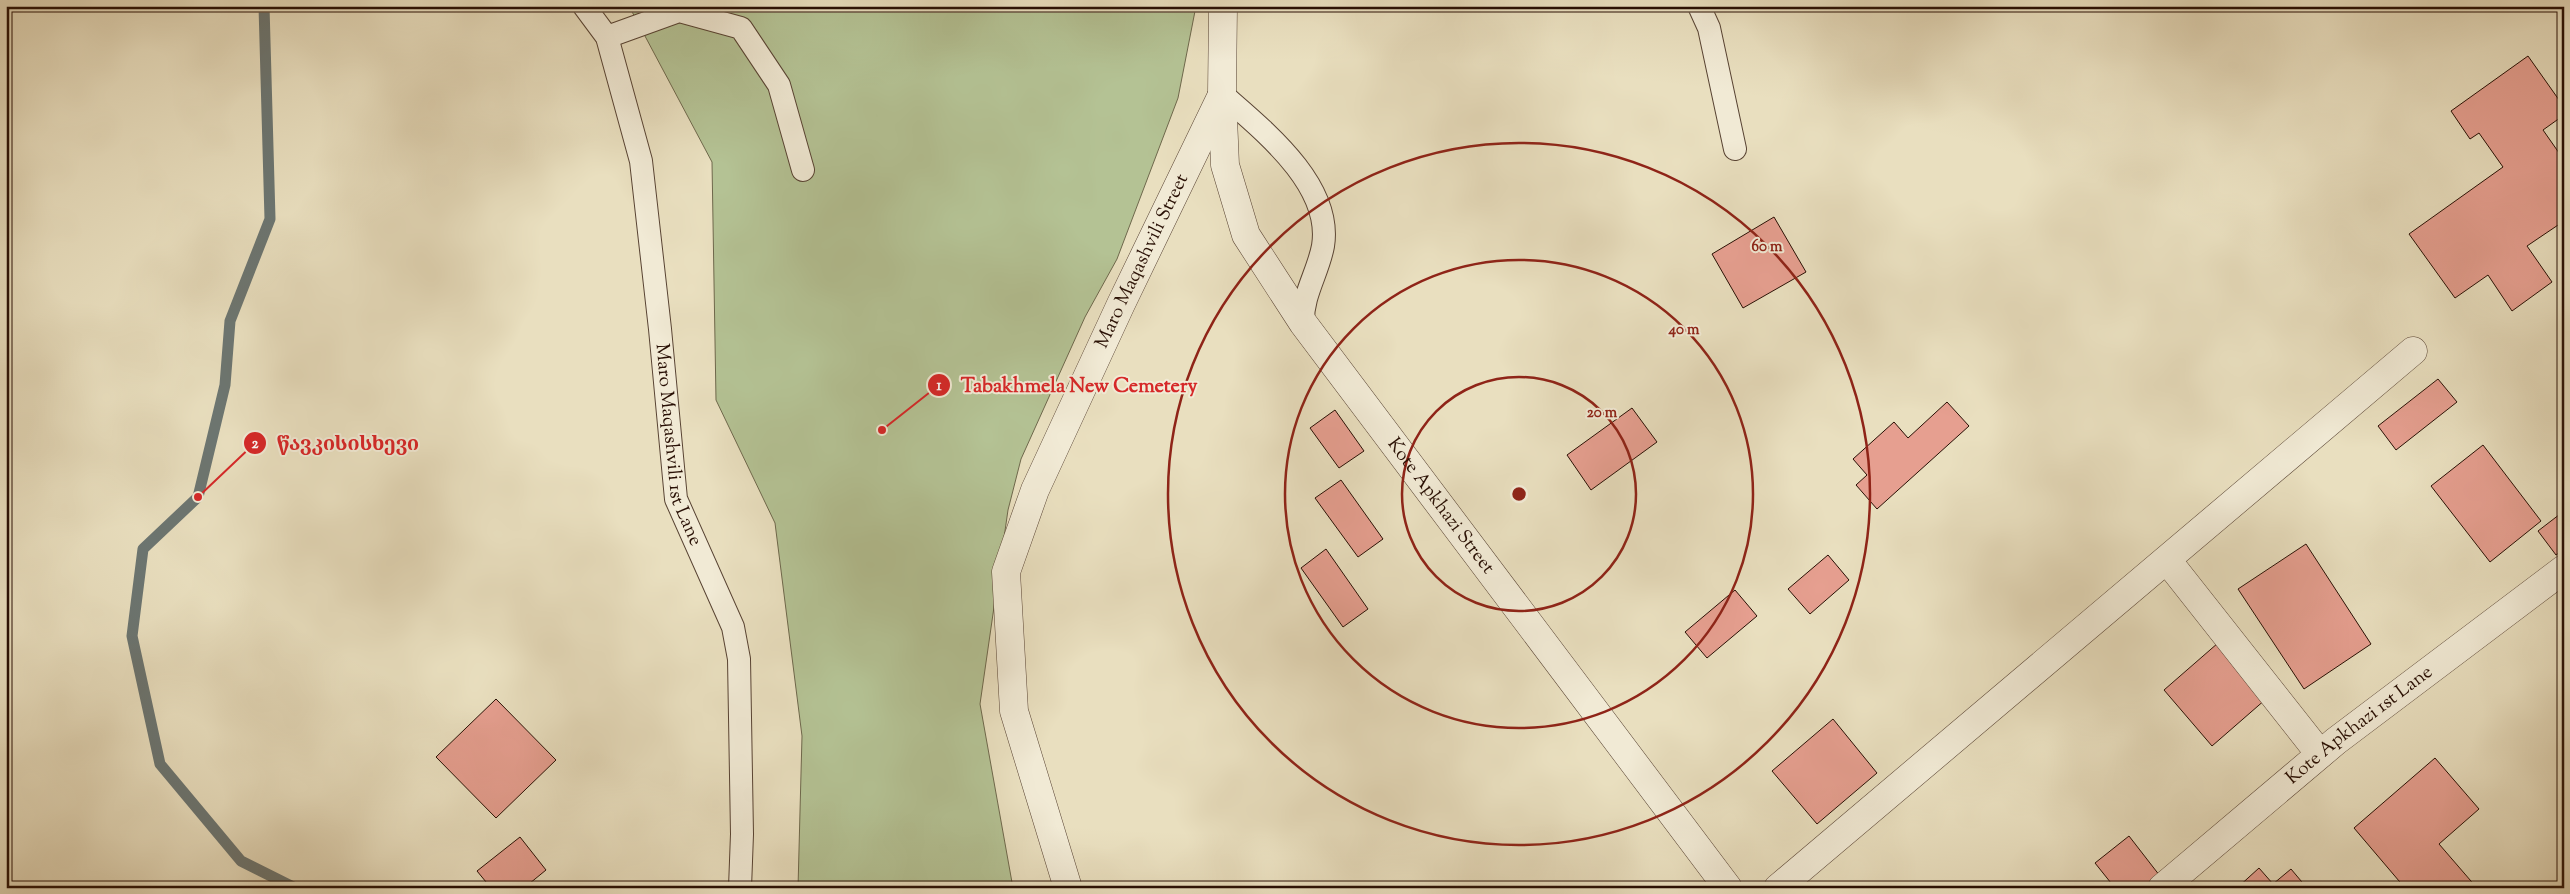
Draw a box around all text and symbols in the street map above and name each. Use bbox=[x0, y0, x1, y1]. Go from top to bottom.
street label: Maro Maqashvili Street bbox=[1089, 169, 1196, 353]
text: 60 m bbox=[1752, 237, 1783, 258]
text: 40 m bbox=[1668, 320, 1700, 341]
street label: Maro Maqashvili 1st Lane bbox=[648, 342, 709, 550]
callout: Tabakhmela New Cemetery bbox=[926, 367, 1208, 402]
text: Tabakhmela New Cemetery bbox=[961, 373, 1197, 402]
text: 1 bbox=[936, 376, 942, 397]
text: 20 m bbox=[1587, 403, 1618, 424]
callout: წავკისისხევი bbox=[242, 425, 429, 460]
text: წავკისისხევი bbox=[277, 431, 419, 460]
street label: Kote Apkhazi Street bbox=[1380, 432, 1501, 580]
text: 2 bbox=[251, 434, 259, 455]
centre of rings bbox=[1510, 485, 1528, 503]
street label: Kote Apkhazi 1st Lane bbox=[2280, 659, 2439, 791]

